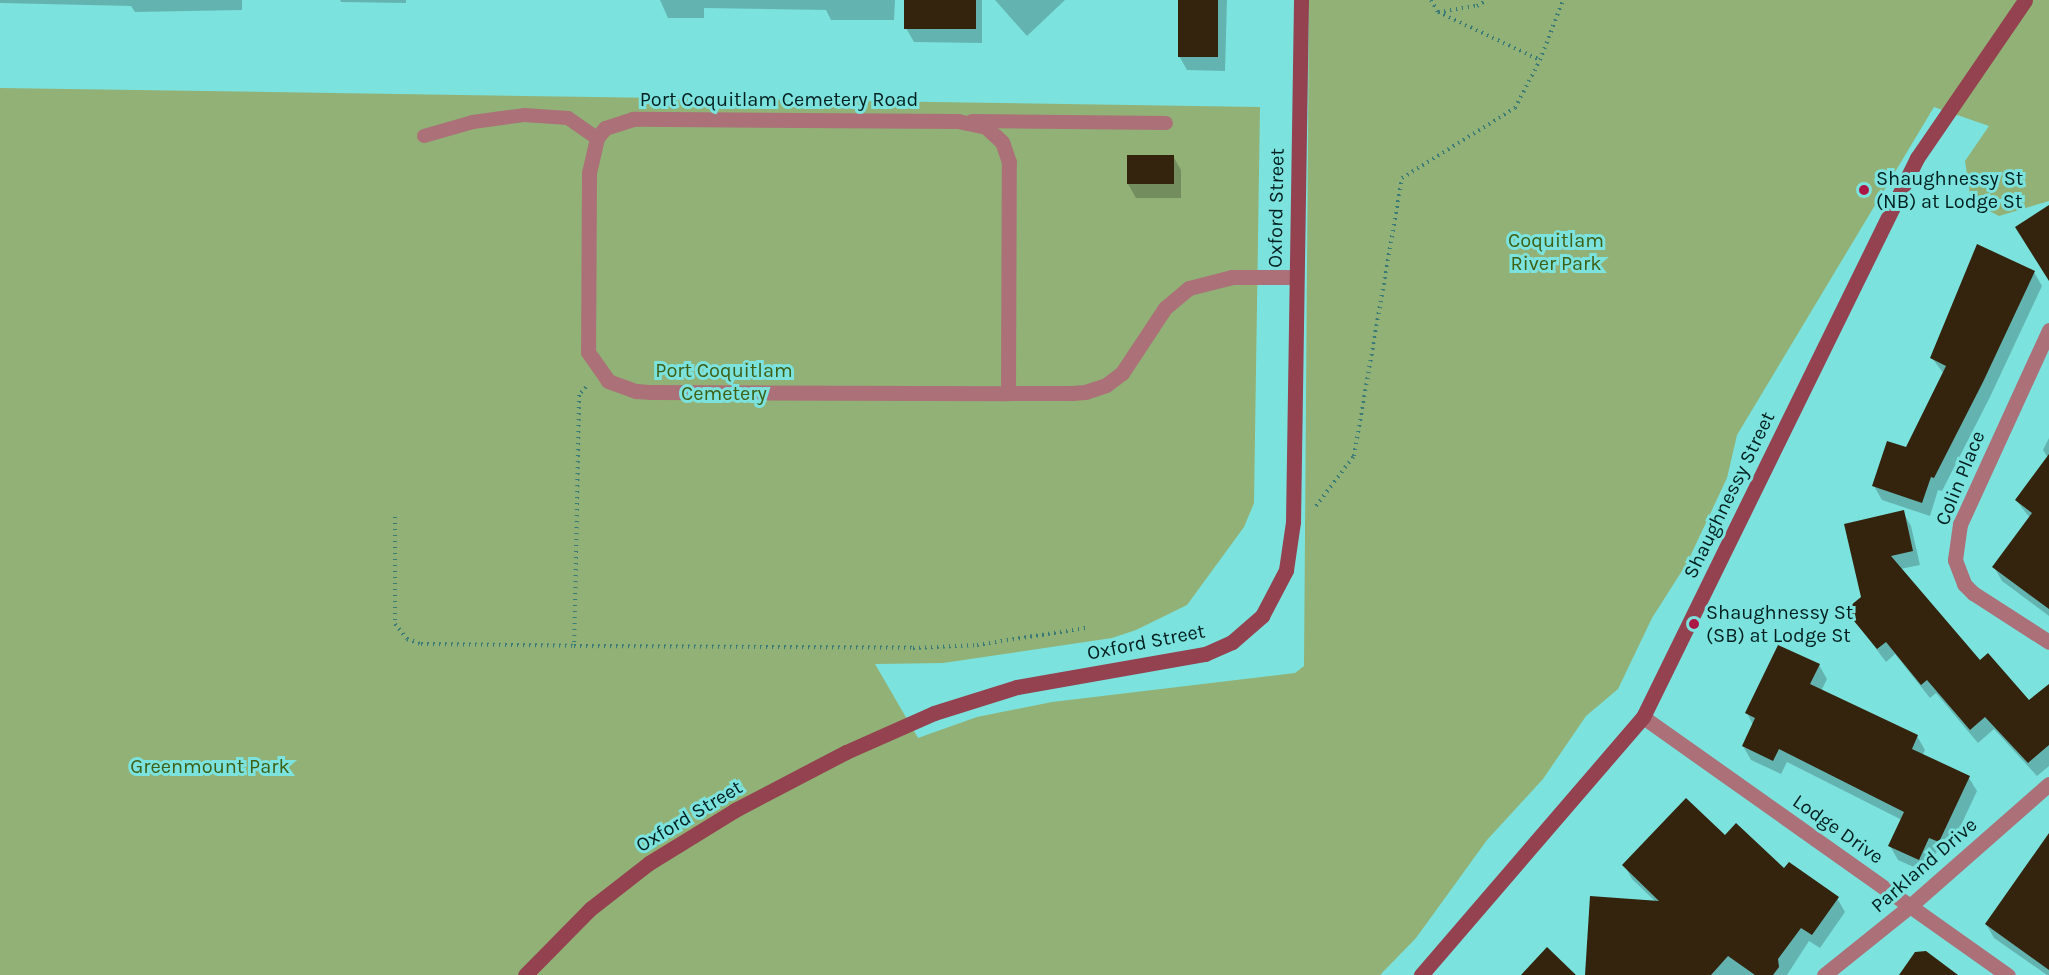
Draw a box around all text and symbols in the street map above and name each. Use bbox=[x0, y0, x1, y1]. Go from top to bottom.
street label: Port Coquitlam Cemetery Road bbox=[640, 87, 918, 111]
street label: Oxford Street bbox=[1263, 148, 1289, 268]
place label: Shaughnessy St (NB) at Lodge St bbox=[1876, 166, 2023, 213]
marker: Shaughnessy St (NB) at Lodge St bbox=[1857, 183, 1871, 197]
park label: Coquitlam River Park bbox=[1508, 229, 1604, 276]
park label: Port Coquitlam Cemetery bbox=[655, 358, 793, 405]
street label: Shaughnessy Street bbox=[1678, 408, 1780, 582]
street label: Colin Place bbox=[1930, 427, 1990, 529]
place label: Shaughnessy St (SB) at Lodge St bbox=[1706, 600, 1853, 647]
marker: Shaughnessy St (SB) at Lodge St bbox=[1687, 617, 1701, 631]
street label: Oxford Street bbox=[1085, 619, 1207, 665]
park label: Greenmount Park bbox=[130, 754, 290, 778]
street label: Oxford Street bbox=[632, 775, 746, 857]
street label: Lodge Drive bbox=[1788, 789, 1888, 869]
street label: Parkland Drive bbox=[1866, 812, 1982, 918]

